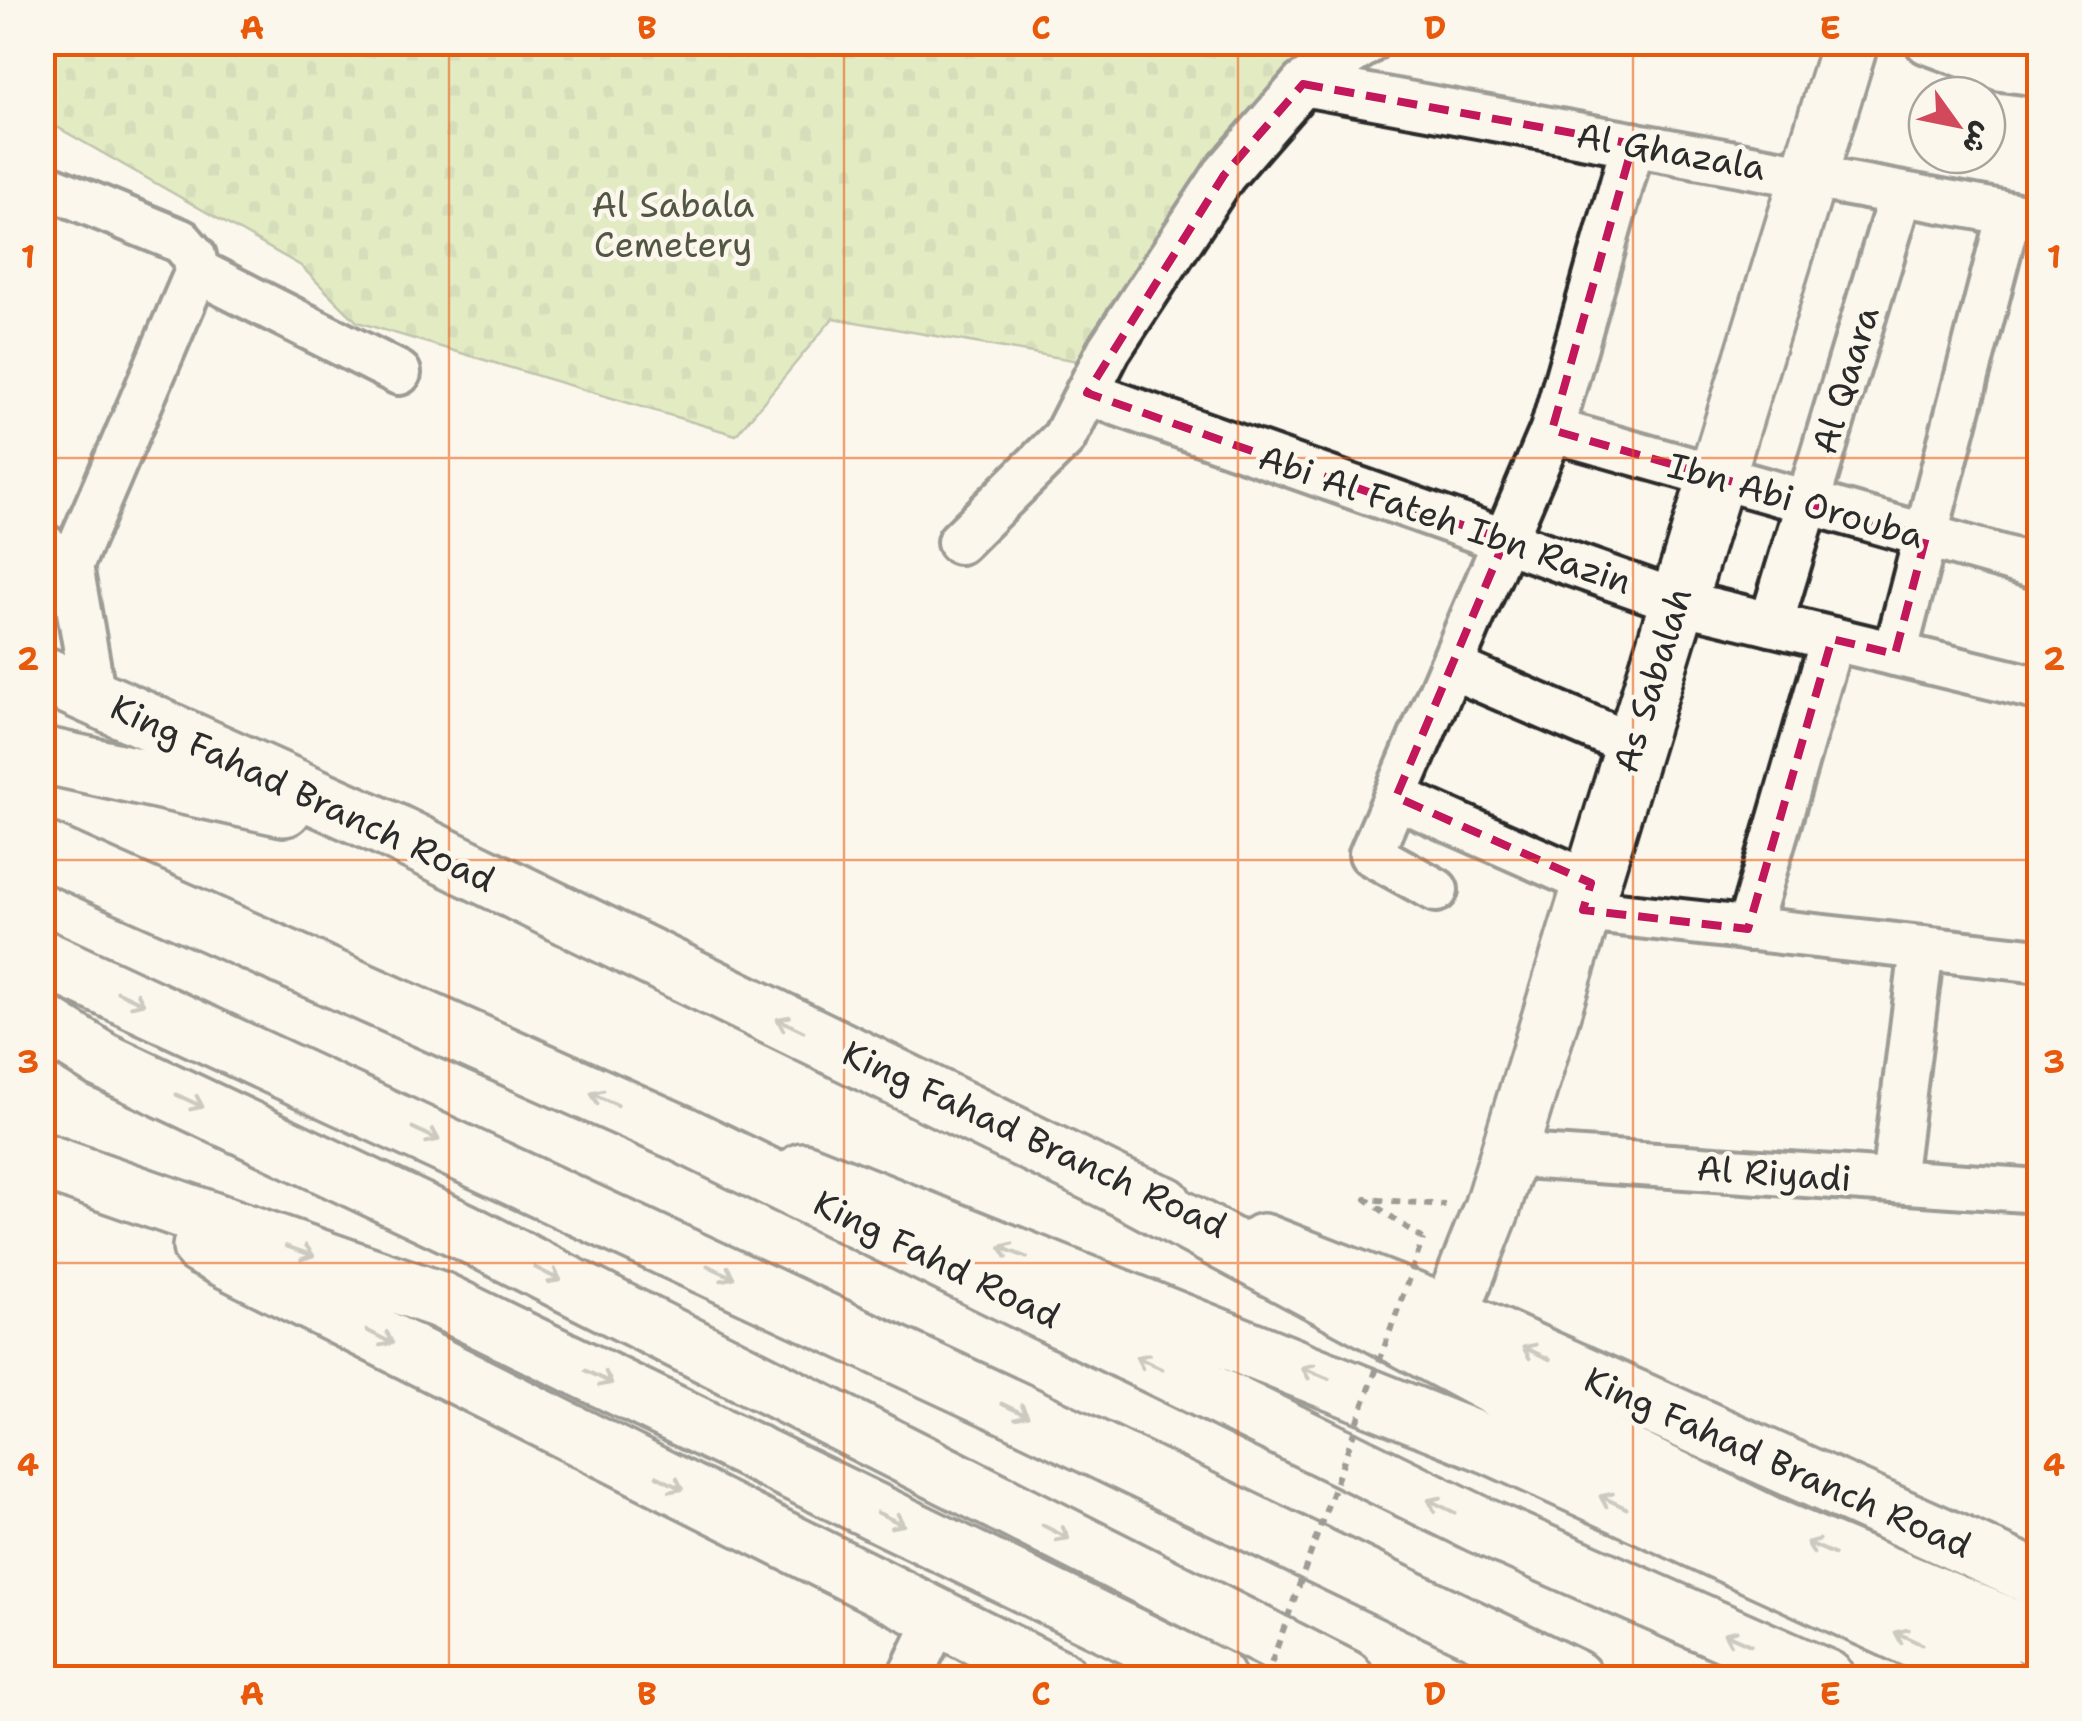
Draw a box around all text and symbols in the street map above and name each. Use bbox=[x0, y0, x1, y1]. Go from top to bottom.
text: A bbox=[240, 6, 264, 49]
text: B bbox=[637, 6, 657, 49]
text: C bbox=[1031, 6, 1051, 49]
text: D bbox=[1424, 6, 1446, 49]
text: E bbox=[1819, 6, 1841, 49]
north arrow bbox=[1907, 75, 2007, 175]
street label: Al Ghazala bbox=[1573, 111, 1769, 191]
text: ش bbox=[1954, 115, 2002, 162]
park label: Al Sabala Cemetery bbox=[592, 181, 755, 268]
text: 1 bbox=[21, 235, 35, 278]
text: 1 bbox=[2047, 235, 2061, 278]
street label: Al Qaara bbox=[1800, 300, 1890, 460]
street label: Abi Al Fateh Ibn Razin bbox=[1252, 433, 1638, 605]
street label: Ibn Abi Orouba bbox=[1663, 441, 1930, 559]
street label: As Sabalah bbox=[1602, 582, 1702, 778]
text: 2 bbox=[17, 637, 39, 680]
text: 2 bbox=[2043, 637, 2065, 680]
street label: King Fahad Branch Road bbox=[103, 683, 503, 903]
one-way arrow bbox=[115, 990, 145, 1009]
one-way arrow bbox=[776, 1015, 806, 1034]
street label: King Fahad Branch Road bbox=[835, 1029, 1235, 1249]
text: 3 bbox=[17, 1040, 39, 1083]
text: 3 bbox=[2043, 1040, 2065, 1083]
one-way arrow bbox=[589, 1089, 620, 1107]
one-way arrow bbox=[174, 1093, 204, 1112]
one-way arrow bbox=[411, 1126, 441, 1144]
street label: Al Riyadi bbox=[1695, 1144, 1853, 1202]
street label: King Fahd Road bbox=[806, 1179, 1068, 1339]
one-way arrow bbox=[998, 1242, 1029, 1260]
one-way arrow bbox=[283, 1243, 314, 1261]
one-way arrow bbox=[705, 1263, 735, 1282]
one-way arrow bbox=[533, 1265, 562, 1284]
one-way arrow bbox=[364, 1328, 394, 1347]
one-way arrow bbox=[1521, 1343, 1552, 1361]
one-way arrow bbox=[1135, 1353, 1164, 1372]
street label: King Fahad Branch Road bbox=[1577, 1355, 1979, 1569]
one-way arrow bbox=[1300, 1363, 1331, 1381]
one-way arrow bbox=[583, 1368, 613, 1387]
one-way arrow bbox=[999, 1402, 1030, 1420]
text: 4 bbox=[17, 1443, 39, 1486]
text: 4 bbox=[2043, 1443, 2065, 1486]
one-way arrow bbox=[654, 1474, 684, 1493]
one-way arrow bbox=[1598, 1492, 1629, 1510]
one-way arrow bbox=[1426, 1496, 1456, 1515]
one-way arrow bbox=[875, 1511, 905, 1530]
one-way arrow bbox=[1041, 1523, 1071, 1542]
one-way arrow bbox=[1805, 1538, 1836, 1556]
one-way arrow bbox=[1894, 1627, 1924, 1646]
one-way arrow bbox=[1722, 1629, 1753, 1647]
text: A bbox=[240, 1672, 264, 1715]
text: B bbox=[637, 1672, 657, 1715]
text: C bbox=[1031, 1672, 1051, 1715]
text: D bbox=[1424, 1672, 1446, 1715]
text: E bbox=[1819, 1672, 1841, 1715]

